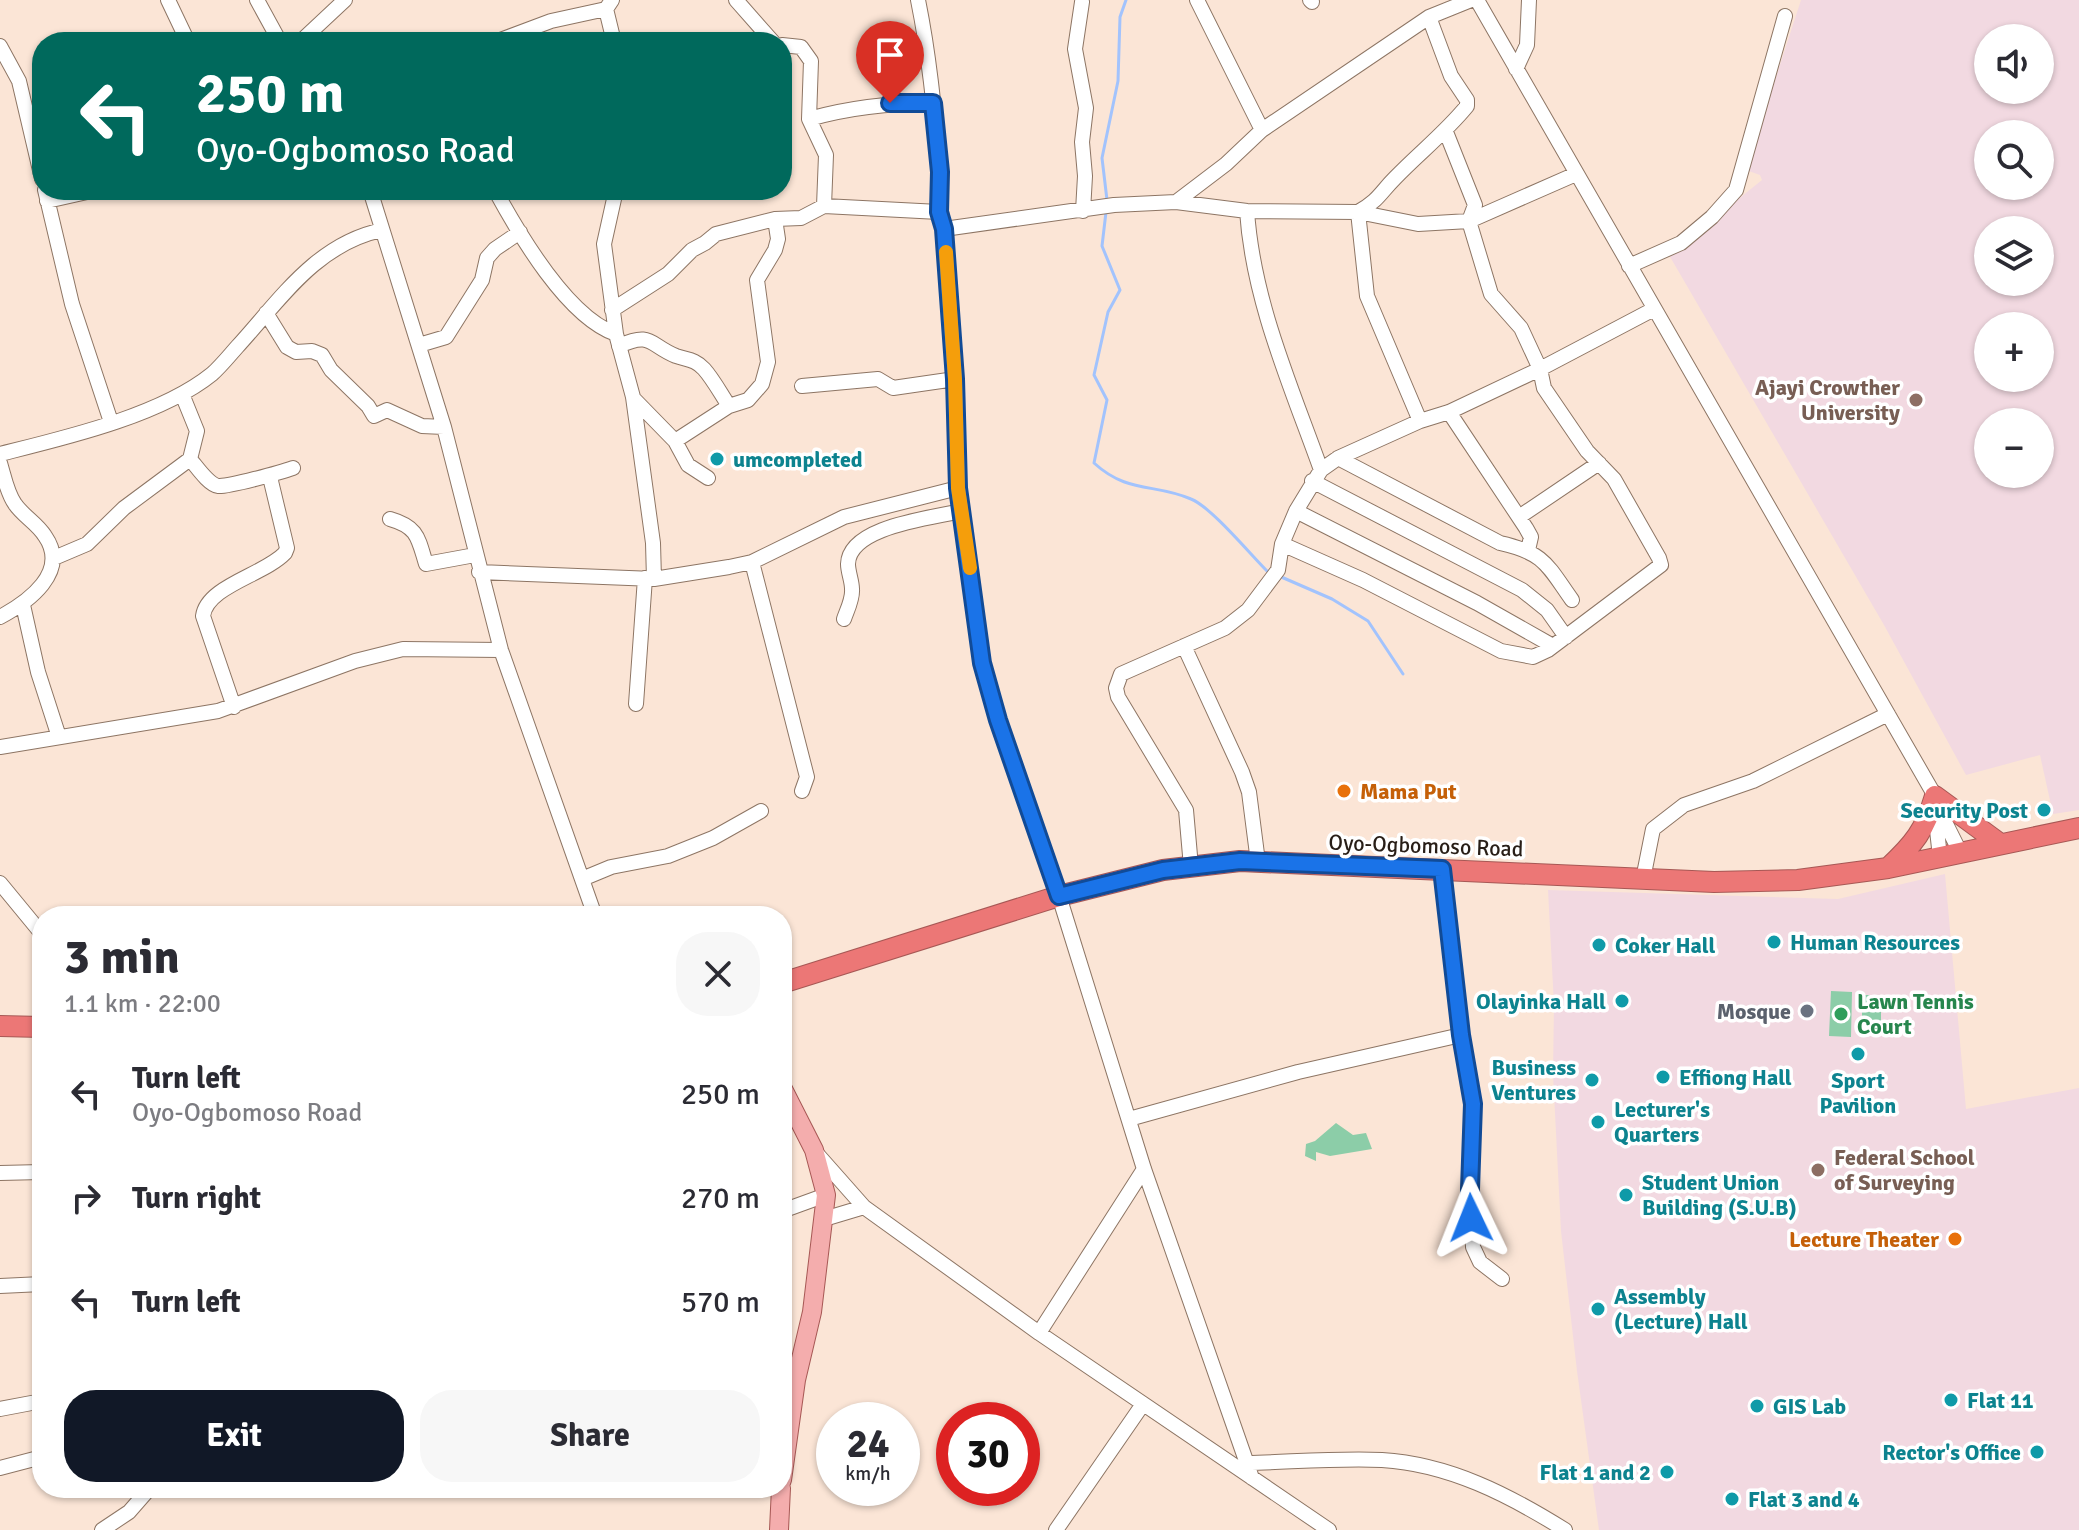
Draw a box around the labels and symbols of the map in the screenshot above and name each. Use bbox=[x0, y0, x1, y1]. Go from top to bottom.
pin bbox=[856, 21, 924, 103]
place label: Ajayi Crowther University bbox=[1755, 374, 1900, 426]
marker: Ajayi Crowther University bbox=[1907, 391, 1925, 409]
place label: umcompleted bbox=[733, 446, 863, 473]
marker: umcompleted bbox=[708, 450, 726, 468]
place label: Mama Put bbox=[1360, 778, 1457, 805]
marker: Mama Put bbox=[1335, 782, 1353, 800]
place label: Security Post bbox=[1901, 797, 2028, 824]
marker: Security Post bbox=[2035, 801, 2053, 819]
street label: Oyo-Ogbomoso Road bbox=[1328, 829, 1524, 862]
place label: Human Resources bbox=[1790, 929, 1960, 956]
place label: Coker Hall bbox=[1615, 932, 1715, 959]
marker: Human Resources bbox=[1765, 933, 1783, 951]
marker: Coker Hall bbox=[1590, 936, 1608, 954]
place label: Olayinka Hall bbox=[1476, 988, 1606, 1015]
place label: Lawn Tennis Court bbox=[1857, 988, 1974, 1040]
marker: Olayinka Hall bbox=[1613, 992, 1631, 1010]
place label: Mosque bbox=[1717, 998, 1791, 1025]
marker: Mosque bbox=[1798, 1002, 1816, 1020]
marker: Lawn Tennis Court bbox=[1832, 1005, 1850, 1023]
marker: Sport Pavilion bbox=[1849, 1045, 1867, 1063]
place label: Business Ventures bbox=[1491, 1054, 1576, 1106]
place label: Effiong Hall bbox=[1679, 1064, 1792, 1091]
place label: Sport Pavilion bbox=[1820, 1067, 1896, 1119]
marker: Effiong Hall bbox=[1654, 1068, 1672, 1086]
marker: Business Ventures bbox=[1583, 1071, 1601, 1089]
place label: Lecturer's Quarters bbox=[1614, 1096, 1710, 1148]
marker: Lecturer's Quarters bbox=[1589, 1113, 1607, 1131]
place label: Federal School of Surveying bbox=[1834, 1144, 1975, 1196]
marker: Federal School of Surveying bbox=[1809, 1161, 1827, 1179]
place label: Student Union Building (S.U.B) bbox=[1642, 1169, 1797, 1221]
position arrow bbox=[1429, 1176, 1513, 1260]
marker: Student Union Building (S.U.B) bbox=[1617, 1186, 1635, 1204]
place label: Lecture Theater bbox=[1789, 1226, 1939, 1253]
marker: Lecture Theater bbox=[1946, 1230, 1964, 1248]
place label: Assembly (Lecture) Hall bbox=[1614, 1283, 1748, 1335]
marker: Assembly (Lecture) Hall bbox=[1589, 1300, 1607, 1318]
place label: Flat 11 bbox=[1967, 1387, 2034, 1414]
marker: Flat 11 bbox=[1942, 1391, 1960, 1409]
place label: GIS Lab bbox=[1773, 1393, 1846, 1420]
marker: GIS Lab bbox=[1748, 1397, 1766, 1415]
speed limit sign: 30 bbox=[936, 1402, 1040, 1506]
place label: Rector's Office bbox=[1882, 1439, 2021, 1466]
marker: Rector's Office bbox=[2028, 1443, 2046, 1461]
place label: Flat 1 and 2 bbox=[1539, 1459, 1651, 1486]
marker: Flat 1 and 2 bbox=[1658, 1463, 1676, 1481]
place label: Flat 3 and 4 bbox=[1748, 1486, 1860, 1513]
marker: Flat 3 and 4 bbox=[1723, 1490, 1741, 1508]

